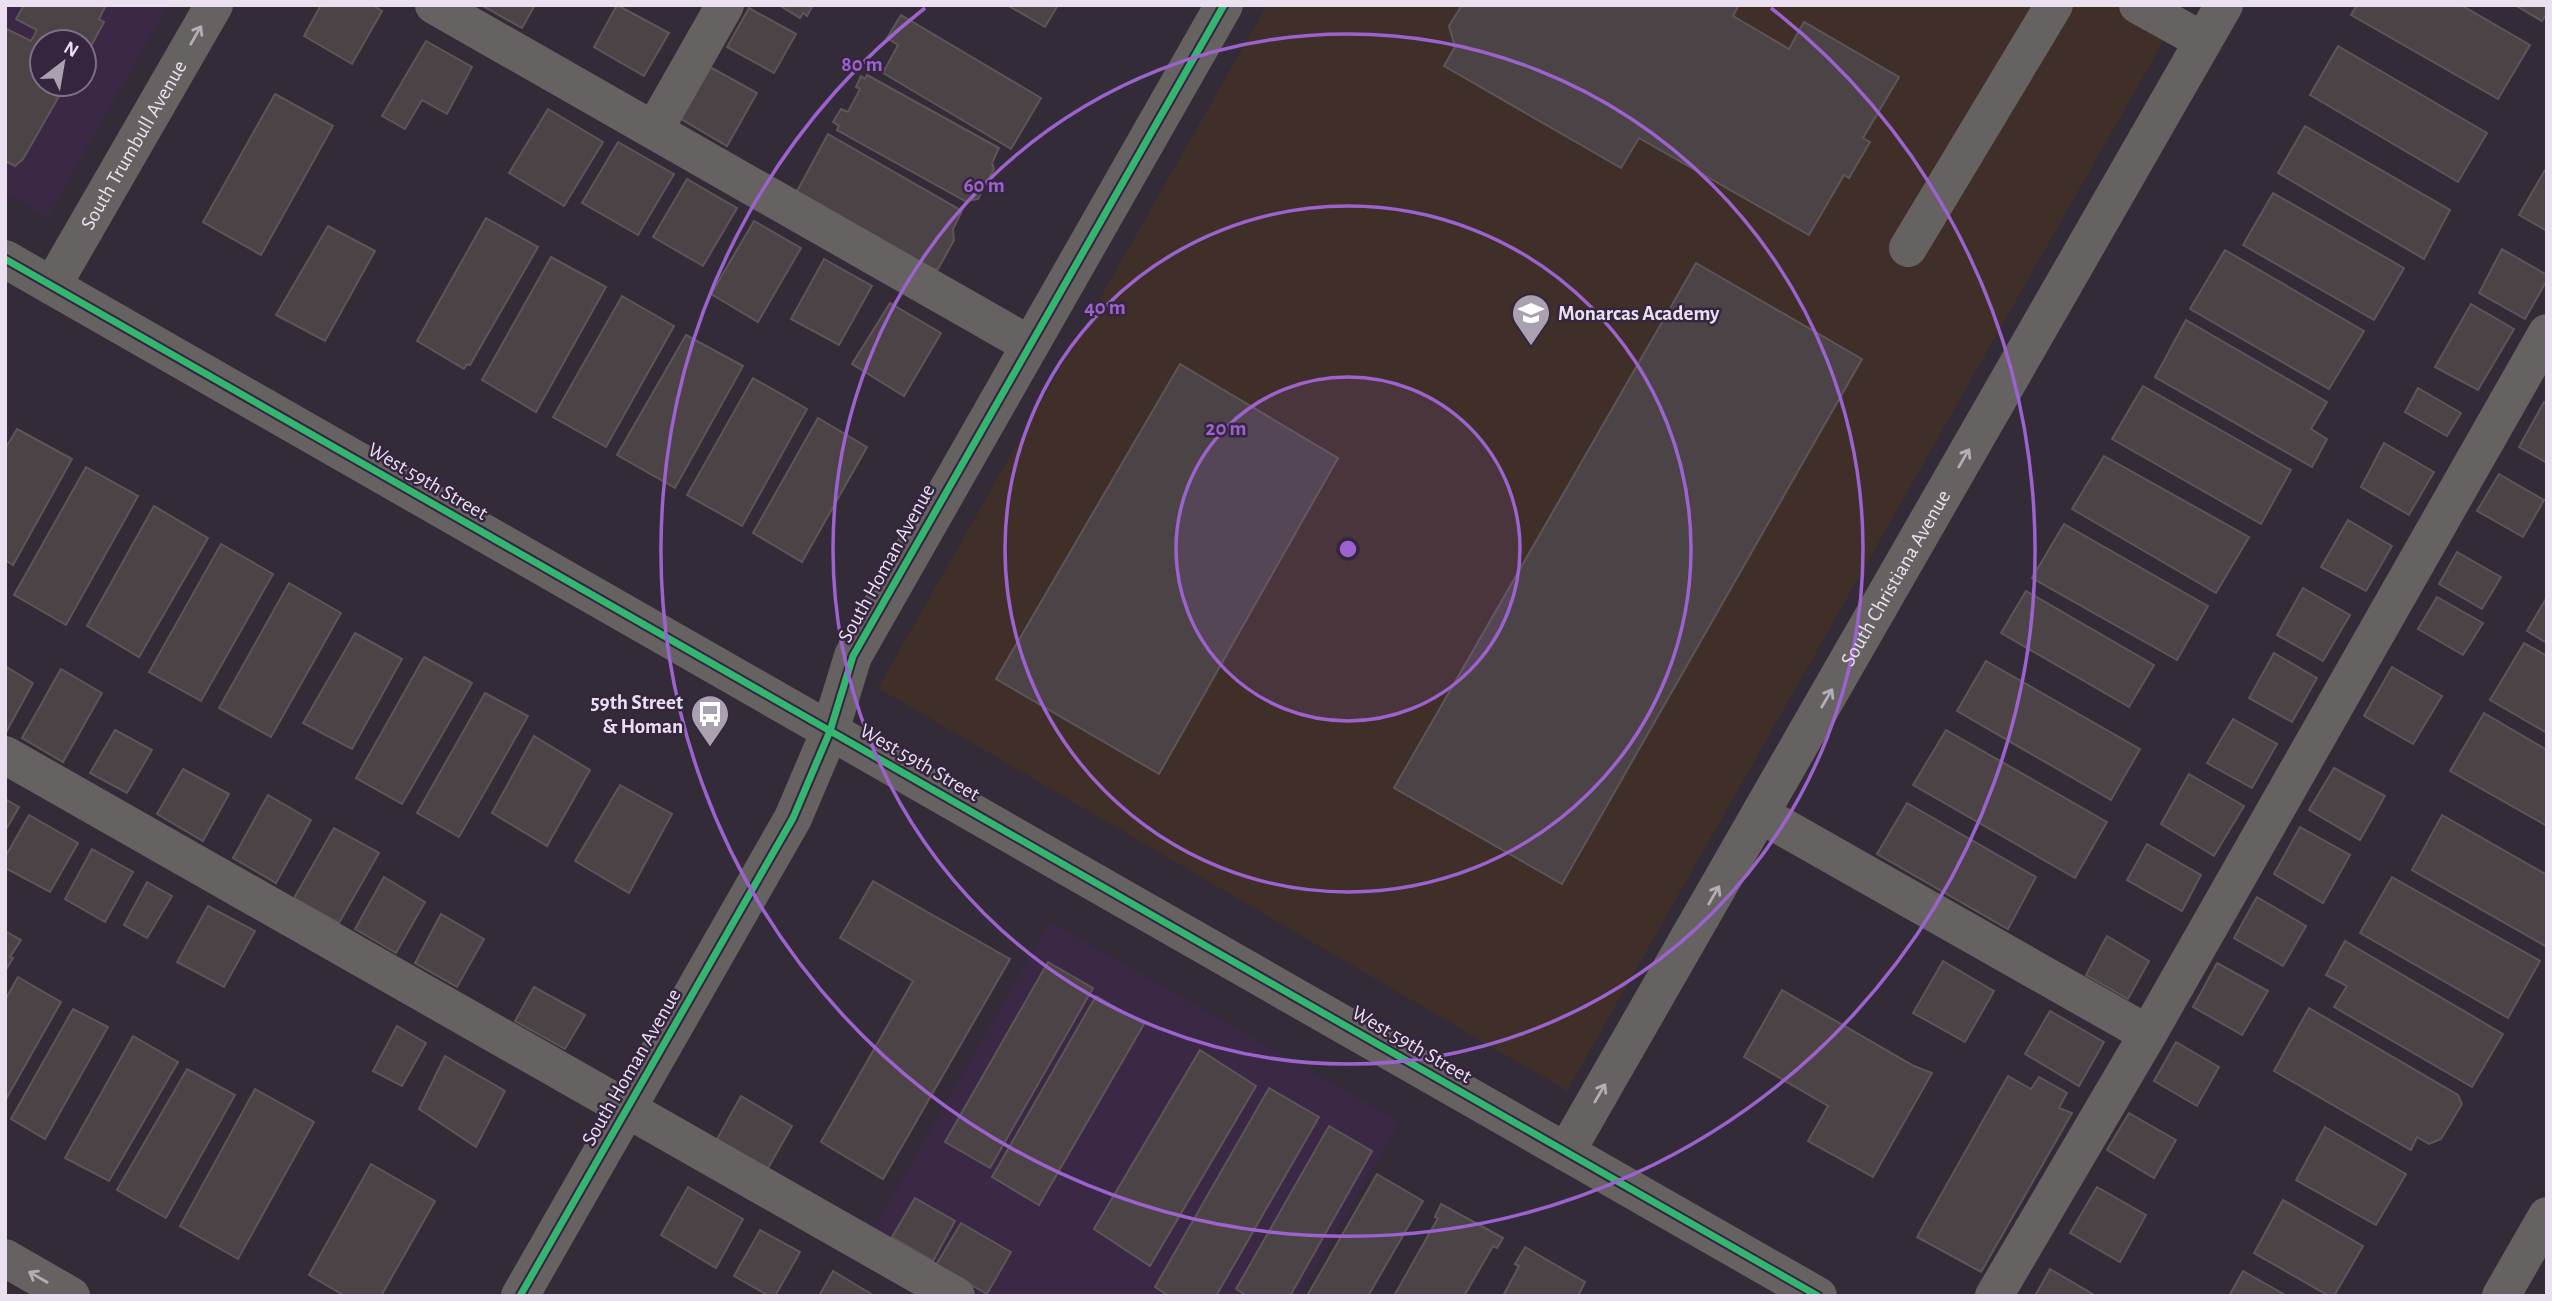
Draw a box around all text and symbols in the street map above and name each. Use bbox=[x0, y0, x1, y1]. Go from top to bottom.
one-way arrow bbox=[190, 26, 204, 46]
north arrow bbox=[28, 28, 98, 98]
text: N bbox=[60, 38, 82, 61]
text: 80 m bbox=[841, 54, 883, 75]
street label: South Trumbull Avenue bbox=[77, 57, 191, 233]
text: 60 m bbox=[963, 175, 1005, 196]
school or university icon: Monarcas Academy bbox=[1510, 292, 1552, 347]
text: 40 m bbox=[1084, 297, 1126, 318]
place label: Monarcas Academy bbox=[1558, 303, 1720, 324]
text: 20 m bbox=[1206, 418, 1246, 439]
street label: West 59th Street bbox=[364, 439, 492, 524]
one-way arrow bbox=[1957, 449, 1971, 469]
street label: South Homan Avenue bbox=[834, 481, 939, 646]
street label: South Christiana Avenue bbox=[1837, 486, 1955, 670]
centre of rings bbox=[1336, 537, 1360, 561]
one-way arrow bbox=[1821, 688, 1834, 709]
place label: 59th Street & Homan bbox=[591, 692, 683, 737]
bus stop icon: 59th Street & Homan bbox=[689, 693, 731, 748]
street label: West 59th Street bbox=[856, 720, 984, 805]
one-way arrow bbox=[1707, 886, 1721, 906]
street label: South Homan Avenue bbox=[578, 985, 685, 1149]
street label: West 59th Street bbox=[1348, 1002, 1476, 1087]
one-way arrow bbox=[1594, 1083, 1608, 1103]
one-way arrow bbox=[28, 1270, 49, 1283]

